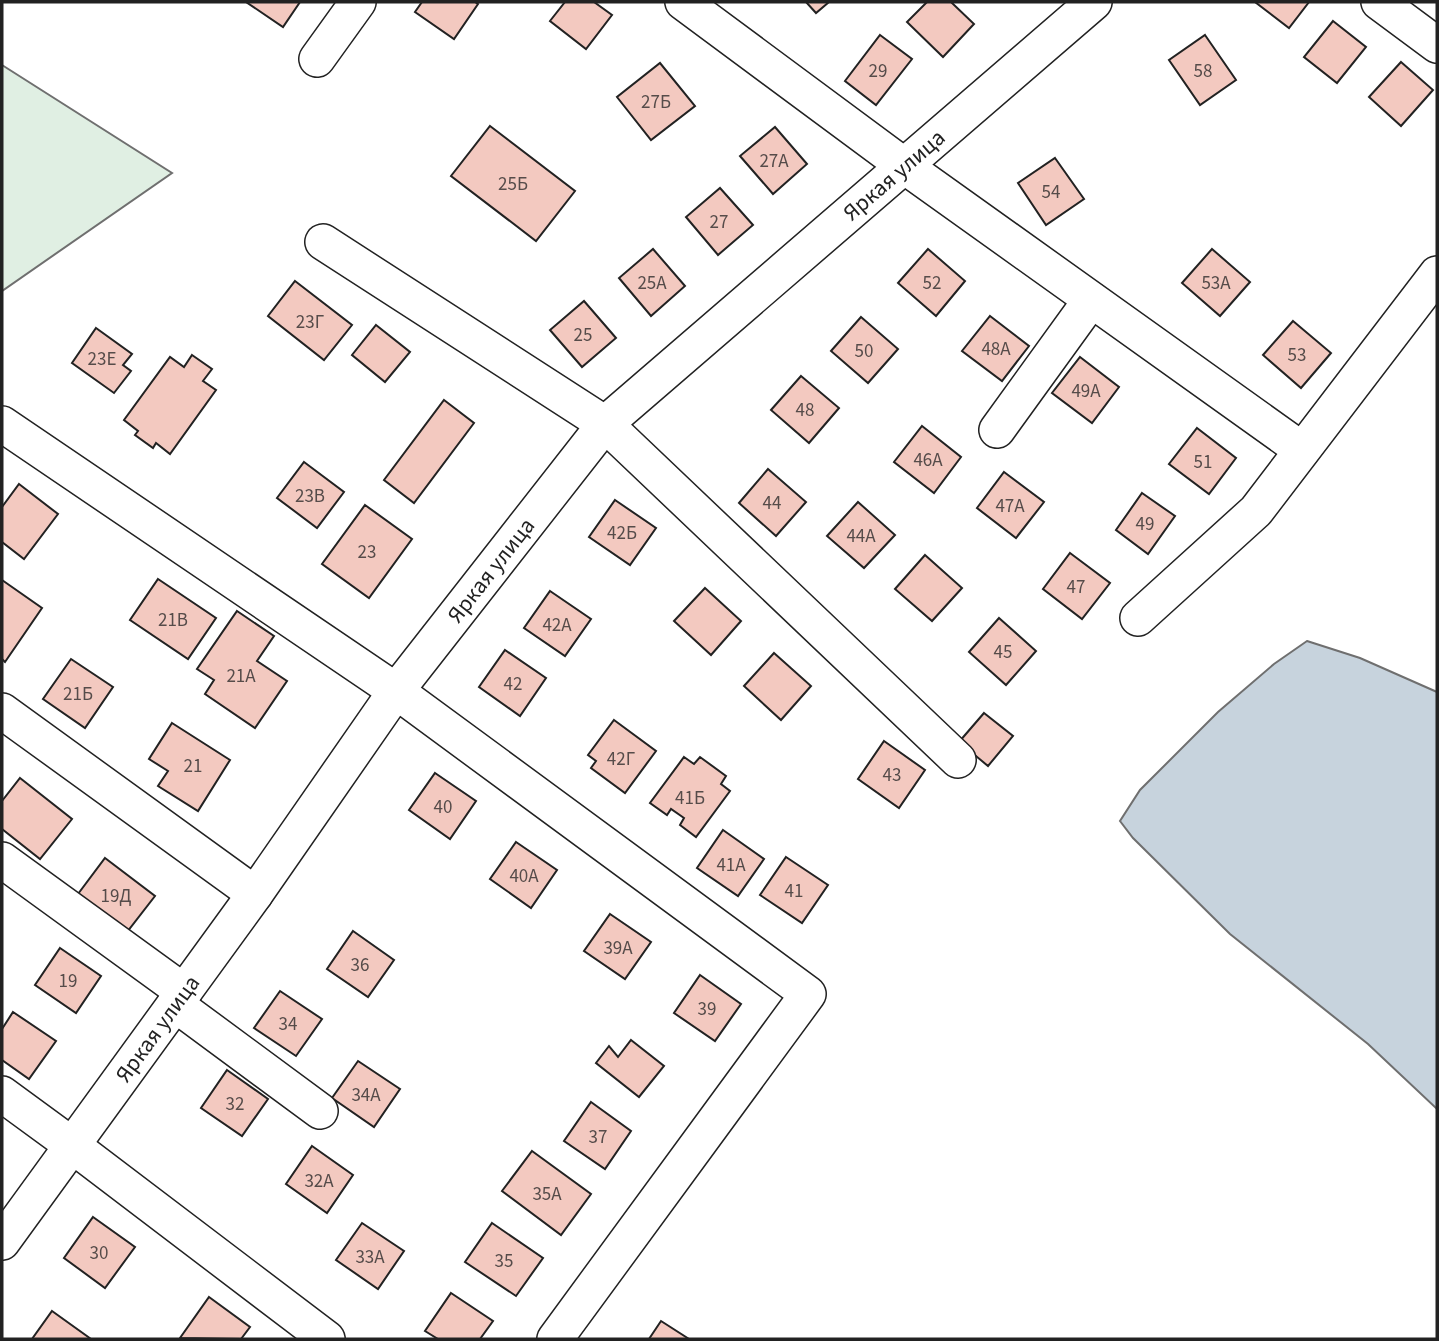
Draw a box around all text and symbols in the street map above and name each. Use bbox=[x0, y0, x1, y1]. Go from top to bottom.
house number: 29 bbox=[869, 58, 887, 85]
house number: 58 bbox=[1194, 58, 1212, 85]
house number: 27Б bbox=[641, 89, 671, 116]
street label: Яркая улица bbox=[836, 122, 953, 229]
house number: 27А bbox=[759, 148, 789, 175]
house number: 25Б bbox=[498, 171, 528, 198]
house number: 54 bbox=[1042, 179, 1060, 206]
house number: 27 bbox=[710, 209, 728, 236]
house number: 25А bbox=[637, 270, 667, 297]
house number: 52 bbox=[923, 270, 941, 297]
house number: 53А bbox=[1201, 270, 1231, 297]
house number: 23Г bbox=[296, 309, 324, 336]
house number: 25 bbox=[574, 322, 592, 349]
house number: 48А bbox=[981, 336, 1011, 363]
house number: 50 bbox=[855, 338, 873, 365]
house number: 53 bbox=[1288, 342, 1306, 369]
house number: 23Е bbox=[88, 346, 116, 373]
house number: 49А bbox=[1071, 378, 1101, 405]
house number: 48 bbox=[796, 397, 814, 424]
house number: 46А bbox=[913, 447, 943, 474]
house number: 51 bbox=[1194, 449, 1212, 476]
house number: 23В bbox=[295, 483, 325, 510]
house number: 44 bbox=[763, 490, 781, 517]
house number: 47А bbox=[995, 493, 1025, 520]
street label: Яркая улица bbox=[439, 511, 543, 630]
house number: 49 bbox=[1136, 511, 1154, 538]
house number: 42Б bbox=[607, 520, 637, 547]
house number: 44А bbox=[846, 523, 876, 550]
house number: 23 bbox=[358, 539, 376, 566]
house number: 47 bbox=[1067, 574, 1085, 601]
house number: 21В bbox=[158, 607, 188, 634]
house number: 42А bbox=[542, 612, 572, 639]
house number: 45 bbox=[994, 639, 1012, 666]
house number: 21А bbox=[226, 663, 256, 690]
house number: 42 bbox=[504, 671, 522, 698]
house number: 21Б bbox=[63, 681, 93, 708]
house number: 42Г bbox=[607, 746, 635, 773]
house number: 21 bbox=[184, 753, 202, 780]
house number: 43 bbox=[883, 762, 901, 789]
house number: 41Б bbox=[675, 785, 705, 812]
house number: 40 bbox=[434, 794, 452, 821]
house number: 41А bbox=[716, 852, 746, 879]
house number: 40А bbox=[509, 863, 539, 890]
house number: 41 bbox=[785, 878, 803, 905]
house number: 19Д bbox=[100, 883, 132, 910]
house number: 39А bbox=[603, 935, 633, 962]
house number: 36 bbox=[351, 952, 369, 979]
house number: 19 bbox=[59, 968, 77, 995]
street label: Яркая улица bbox=[107, 968, 208, 1089]
house number: 39 bbox=[698, 996, 716, 1023]
house number: 34 bbox=[279, 1011, 297, 1038]
house number: 34А bbox=[351, 1082, 381, 1109]
house number: 32 bbox=[226, 1091, 244, 1118]
house number: 37 bbox=[589, 1124, 607, 1151]
house number: 32А bbox=[304, 1168, 334, 1195]
house number: 35А bbox=[532, 1181, 562, 1208]
house number: 30 bbox=[90, 1240, 108, 1267]
house number: 33А bbox=[355, 1244, 385, 1271]
house number: 35 bbox=[495, 1248, 513, 1275]

